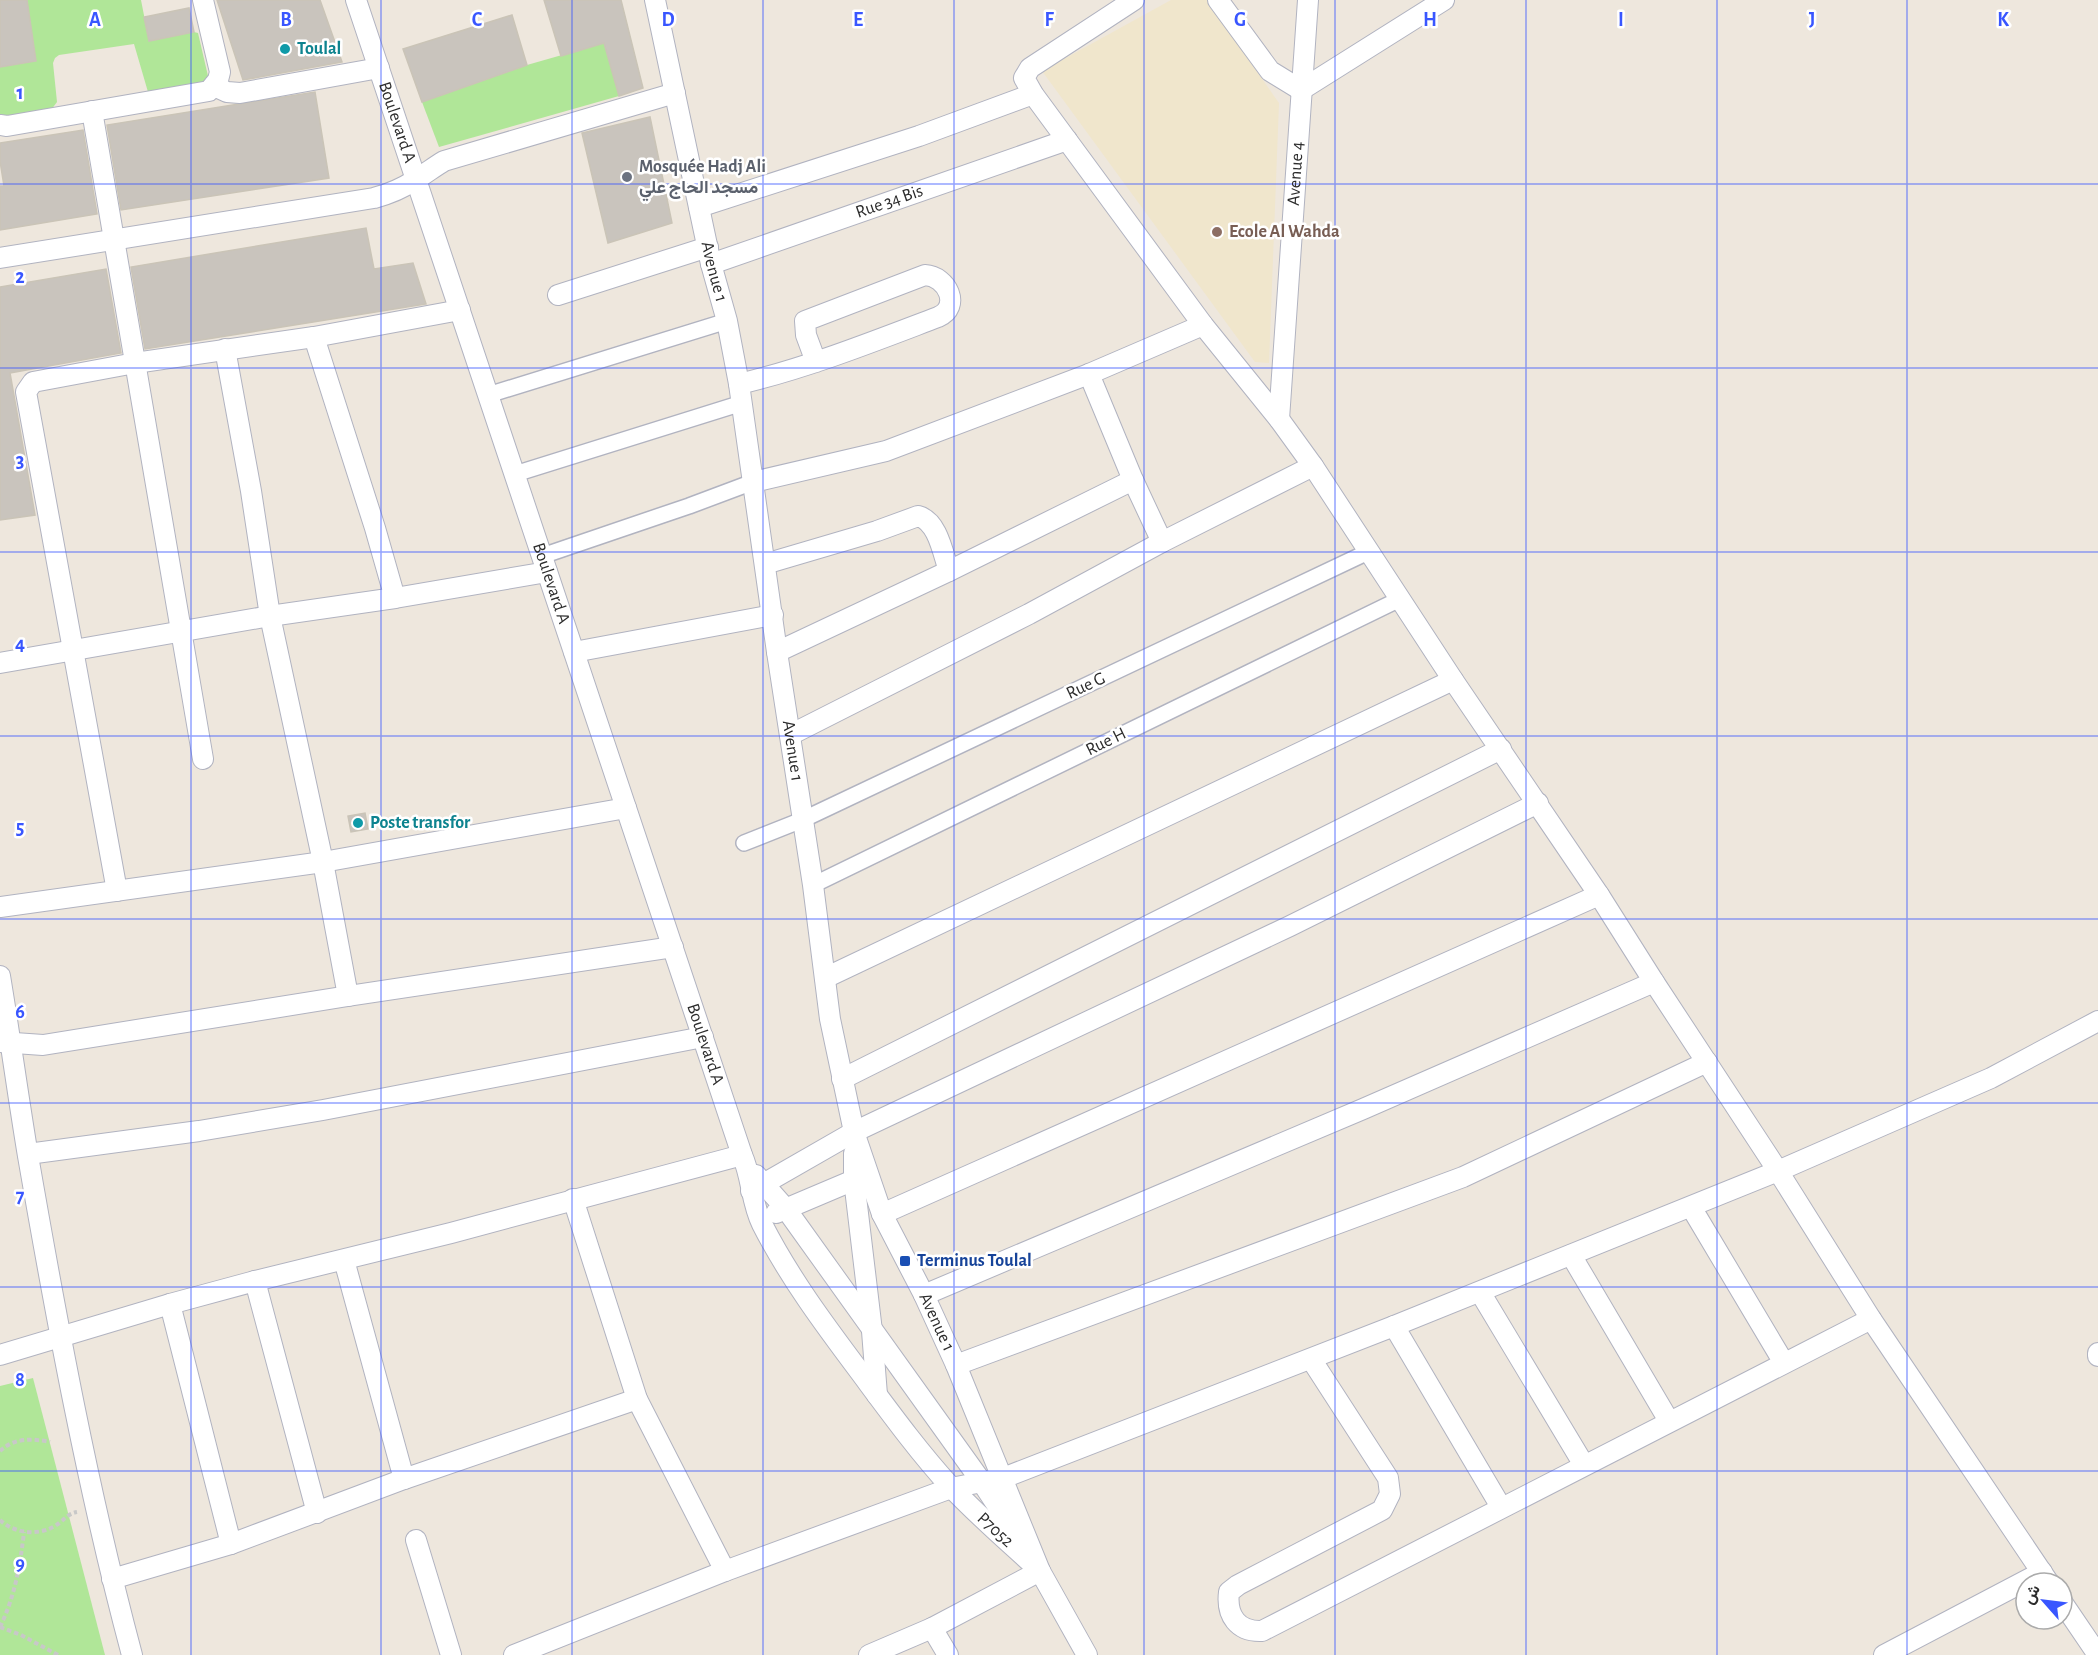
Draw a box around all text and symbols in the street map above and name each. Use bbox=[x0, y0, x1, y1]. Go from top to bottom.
text: A bbox=[89, 10, 101, 30]
text: B bbox=[280, 10, 292, 30]
text: C bbox=[472, 10, 483, 30]
text: D bbox=[661, 10, 675, 30]
text: E bbox=[853, 10, 863, 30]
text: F bbox=[1044, 10, 1054, 30]
text: G bbox=[1234, 10, 1246, 30]
text: H bbox=[1423, 10, 1437, 30]
text: I bbox=[1618, 10, 1624, 30]
text: J bbox=[1809, 10, 1815, 30]
text: K bbox=[1997, 10, 2009, 30]
place label: Toulal bbox=[297, 40, 341, 58]
marker: Toulal bbox=[278, 42, 292, 56]
street label: Boulevard A bbox=[375, 80, 419, 166]
text: 1 bbox=[16, 83, 24, 103]
street label: Avenue 4 bbox=[1285, 141, 1307, 206]
place label: Mosquée Hadj Ali مسجد الحاج علي bbox=[639, 158, 766, 202]
marker: Mosquée Hadj Ali مسجد الحاج علي bbox=[620, 170, 634, 184]
street label: Rue 34 Bis bbox=[854, 182, 925, 222]
place label: Ecole Al Wahda bbox=[1229, 223, 1340, 241]
marker: Ecole Al Wahda bbox=[1210, 225, 1224, 239]
street label: Avenue 1 bbox=[697, 240, 730, 304]
text: 2 bbox=[15, 267, 25, 287]
text: 3 bbox=[16, 451, 24, 471]
street label: Boulevard A bbox=[529, 540, 573, 627]
text: 4 bbox=[15, 634, 25, 654]
street label: Rue G bbox=[1064, 669, 1108, 703]
street label: Avenue 1 bbox=[779, 719, 806, 783]
street label: Rue H bbox=[1083, 725, 1129, 759]
place label: Poste transfor bbox=[370, 814, 471, 832]
marker: Poste transfor bbox=[351, 816, 365, 830]
text: 5 bbox=[16, 818, 24, 838]
street label: Boulevard A bbox=[683, 1001, 727, 1088]
text: 6 bbox=[15, 1002, 25, 1022]
text: 7 bbox=[16, 1186, 25, 1206]
place label: Terminus Toulal bbox=[917, 1252, 1032, 1270]
marker: Terminus Toulal bbox=[898, 1254, 912, 1268]
street label: Avenue 1 bbox=[915, 1290, 957, 1354]
text: 8 bbox=[15, 1370, 25, 1390]
street label: P7052 bbox=[974, 1509, 1017, 1551]
text: 9 bbox=[15, 1554, 25, 1574]
north arrow bbox=[2014, 1571, 2074, 1631]
text: ش bbox=[2020, 1582, 2044, 1607]

